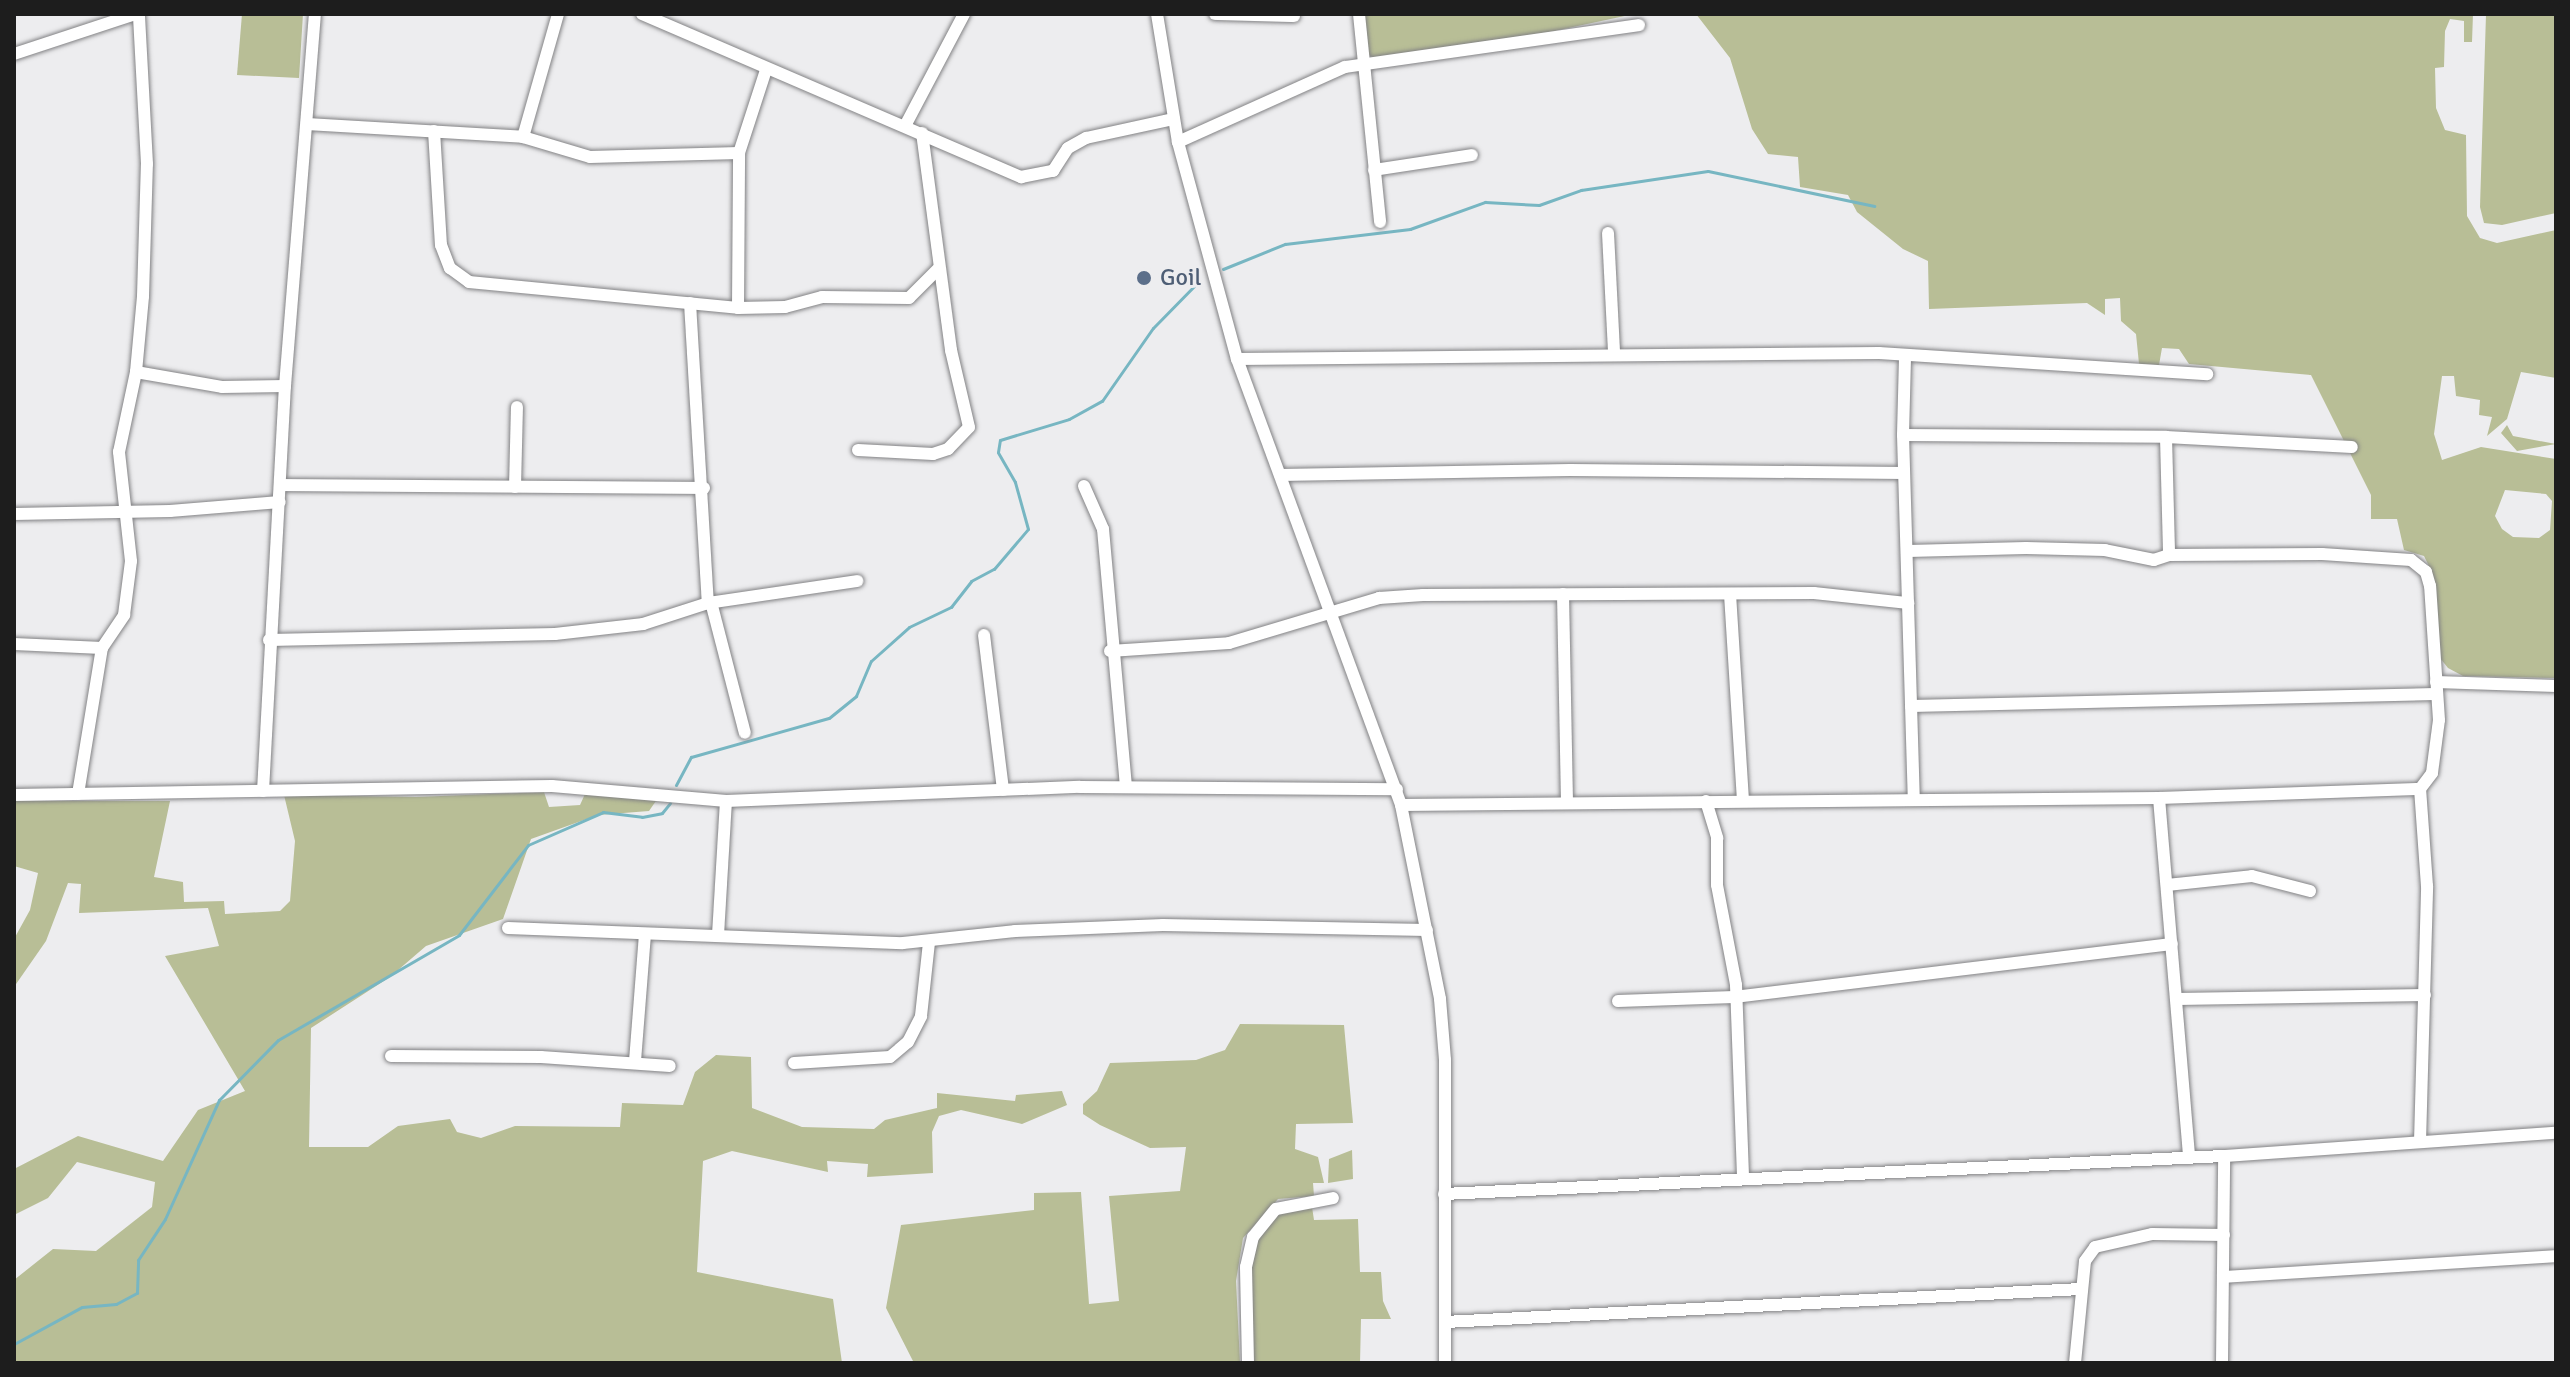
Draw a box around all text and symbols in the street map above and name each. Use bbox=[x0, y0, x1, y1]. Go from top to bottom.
place label: Goil bbox=[1160, 264, 1201, 292]
marker: Goil bbox=[1135, 269, 1153, 287]

